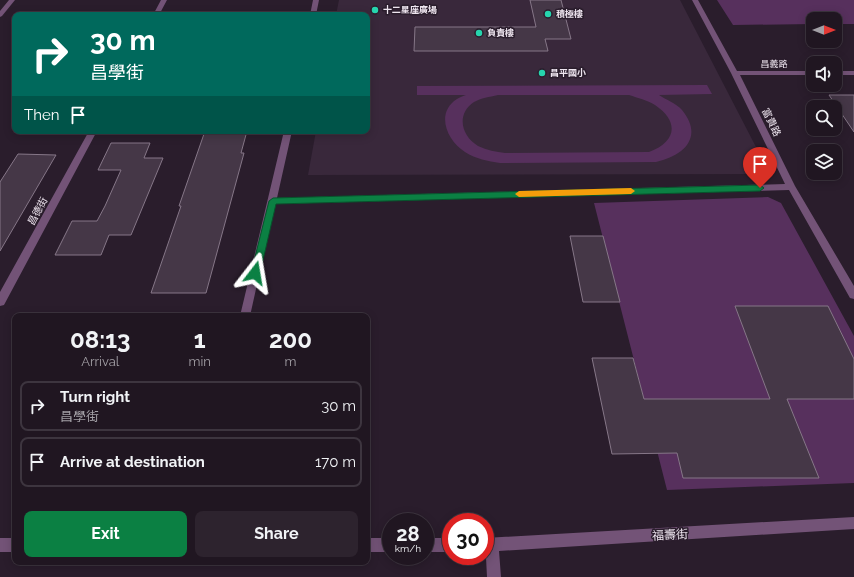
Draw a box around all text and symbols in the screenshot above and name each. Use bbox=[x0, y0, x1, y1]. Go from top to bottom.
marker: 十二星座廣場 bbox=[370, 5, 380, 15]
place label: 十二星座廣場 bbox=[383, 5, 437, 15]
marker: 積極樓 bbox=[543, 9, 553, 19]
place label: 積極樓 bbox=[556, 9, 583, 19]
north arrow bbox=[806, 12, 842, 48]
map controls bbox=[806, 12, 842, 180]
text: 30 m bbox=[90, 24, 156, 57]
icon: right bbox=[24, 28, 76, 80]
marker: 負責樓 bbox=[474, 28, 484, 38]
place label: 負責樓 bbox=[487, 28, 514, 38]
button: sound bbox=[806, 56, 842, 92]
street label: 昌義路 bbox=[760, 59, 788, 69]
text: 昌學街 bbox=[90, 62, 144, 83]
marker: 昌平國小 bbox=[537, 68, 547, 78]
place label: 昌平國小 bbox=[550, 68, 586, 78]
button: search bbox=[806, 100, 842, 136]
icon: arrive bbox=[67, 104, 89, 126]
text: Then bbox=[24, 106, 59, 124]
street label: 富貴路 bbox=[760, 106, 783, 138]
button: layers bbox=[806, 144, 842, 180]
pin bbox=[743, 147, 777, 188]
icon: arrive bbox=[749, 153, 771, 175]
street label: 昌德街 bbox=[26, 195, 49, 227]
position arrow bbox=[234, 252, 276, 294]
text: 08:13 bbox=[70, 325, 130, 354]
text: 1 bbox=[194, 325, 206, 354]
text: 200 bbox=[269, 325, 312, 354]
text: Arrival bbox=[81, 354, 119, 369]
text: min bbox=[189, 354, 211, 369]
text: m bbox=[284, 354, 296, 369]
text: Turn right bbox=[60, 388, 130, 406]
icon: right bbox=[26, 395, 48, 417]
text: 30 m bbox=[321, 397, 356, 415]
text: 昌學街 bbox=[60, 409, 99, 424]
icon: arrive bbox=[26, 451, 48, 473]
text: Arrive at destination bbox=[60, 453, 205, 471]
text: 170 m bbox=[315, 453, 356, 471]
button: Exit bbox=[24, 511, 187, 557]
button: Share bbox=[195, 511, 358, 557]
speed limit sign: 30 bbox=[442, 513, 494, 565]
text: 28 bbox=[396, 522, 420, 546]
street label: 福壽街 bbox=[652, 527, 688, 543]
text: km/h bbox=[395, 543, 421, 554]

